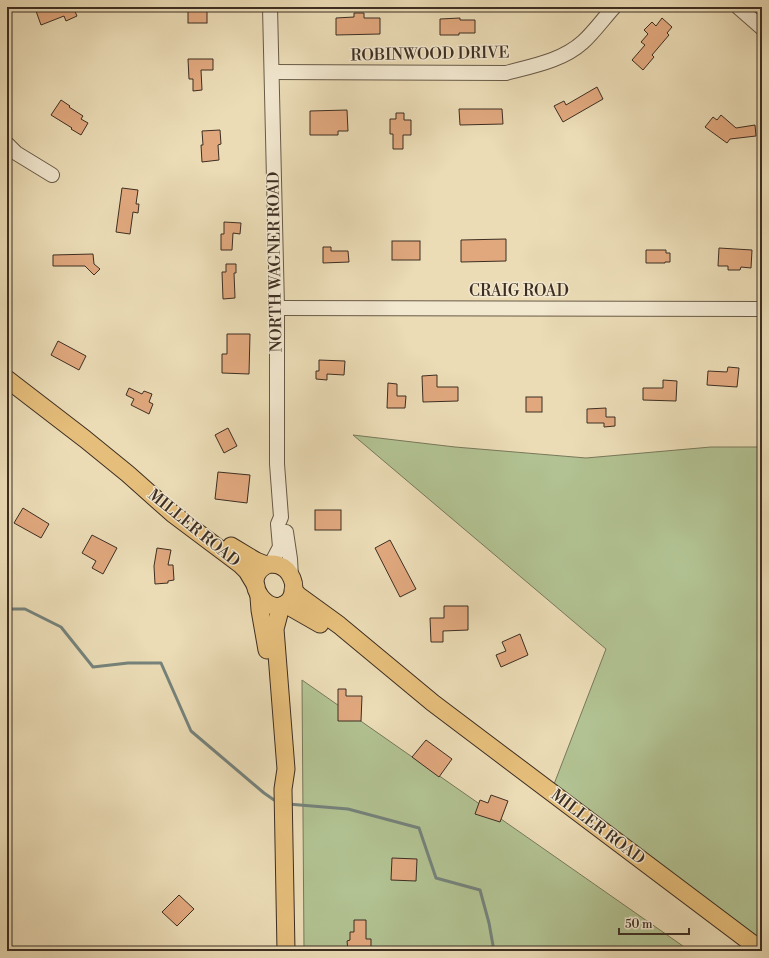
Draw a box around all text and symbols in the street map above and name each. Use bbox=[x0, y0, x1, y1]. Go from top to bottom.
street label: ROBINWOOD DRIVE bbox=[350, 43, 510, 65]
street label: NORTH WAGNER ROAD bbox=[263, 171, 287, 353]
street label: CRAIG ROAD bbox=[469, 281, 569, 301]
street label: MILLER ROAD bbox=[144, 485, 244, 571]
street label: MILLER ROAD bbox=[547, 785, 649, 869]
scale bar bbox=[619, 910, 689, 936]
text: 50 m bbox=[625, 917, 653, 932]

